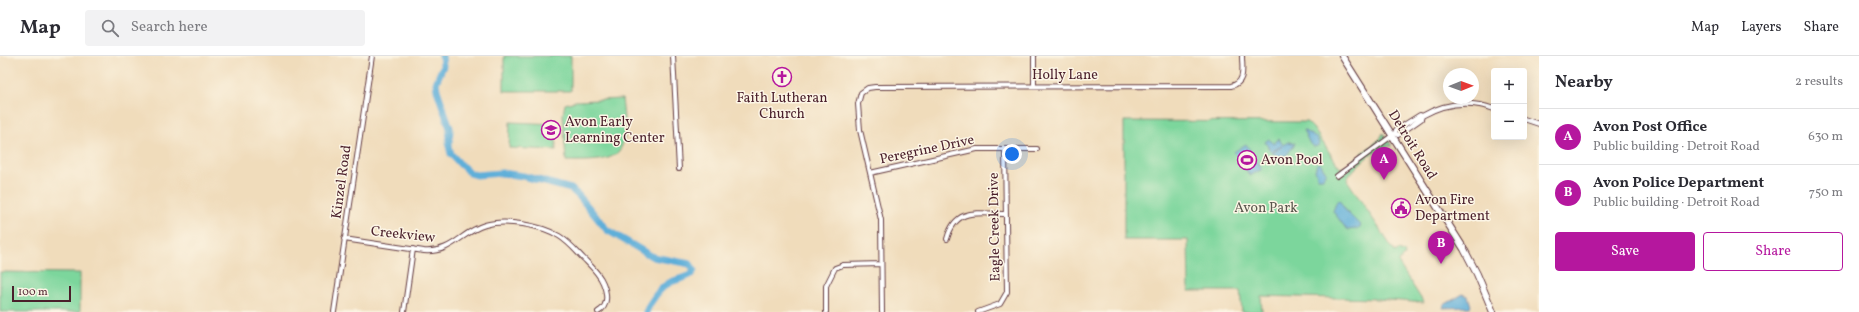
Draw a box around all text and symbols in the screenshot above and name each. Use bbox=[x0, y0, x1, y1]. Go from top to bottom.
search box bbox=[85, 10, 365, 46]
text: Map bbox=[20, 15, 61, 41]
icon: search bbox=[99, 17, 121, 39]
text: Search here bbox=[131, 17, 208, 38]
text: Map bbox=[1691, 18, 1719, 37]
text: Layers bbox=[1741, 18, 1781, 37]
text: Share bbox=[1803, 18, 1839, 37]
church icon: Faith Lutheran Church bbox=[771, 66, 793, 88]
street label: Holly Lane bbox=[1032, 66, 1098, 85]
north arrow bbox=[1443, 68, 1479, 104]
map controls bbox=[1491, 68, 1527, 140]
button: + bbox=[1491, 68, 1527, 104]
text: Nearby bbox=[1555, 71, 1613, 94]
text: 2 results bbox=[1795, 73, 1843, 91]
place label: Faith Lutheran Church bbox=[736, 89, 828, 124]
button: − bbox=[1491, 104, 1527, 140]
street label: Detroit Road bbox=[1383, 107, 1441, 183]
place label: Avon Early Learning Center bbox=[565, 113, 665, 148]
text: Avon Post Office bbox=[1593, 117, 1707, 138]
school or university icon: Avon Early Learning Center bbox=[540, 119, 562, 141]
text: A bbox=[1563, 128, 1573, 146]
text: 630 m bbox=[1808, 128, 1843, 146]
street label: Peregrine Drive bbox=[878, 131, 976, 169]
text: Public building · Detroit Road bbox=[1593, 138, 1760, 156]
street label: Kinzel Road bbox=[327, 144, 357, 220]
your location bbox=[1002, 144, 1022, 164]
pin: A bbox=[1371, 147, 1397, 180]
sports icon: Avon Pool bbox=[1236, 149, 1258, 171]
place label: Avon Pool bbox=[1261, 151, 1323, 170]
street label: Eagle Creek Drive bbox=[985, 172, 1005, 282]
text: Avon Police Department bbox=[1593, 173, 1764, 194]
text: B bbox=[1564, 184, 1572, 202]
text: 750 m bbox=[1809, 184, 1843, 202]
place label: Avon Fire Department bbox=[1415, 191, 1490, 226]
text: Public building · Detroit Road bbox=[1593, 194, 1760, 212]
public building icon: Avon Fire Department bbox=[1390, 197, 1412, 219]
park label: Avon Park bbox=[1234, 199, 1298, 218]
street label: Creekview bbox=[370, 222, 436, 248]
pin: B bbox=[1428, 231, 1454, 264]
button: Save bbox=[1555, 232, 1695, 271]
button: Share bbox=[1703, 232, 1843, 271]
scale bar bbox=[12, 284, 71, 303]
text: 100 m bbox=[18, 285, 48, 300]

